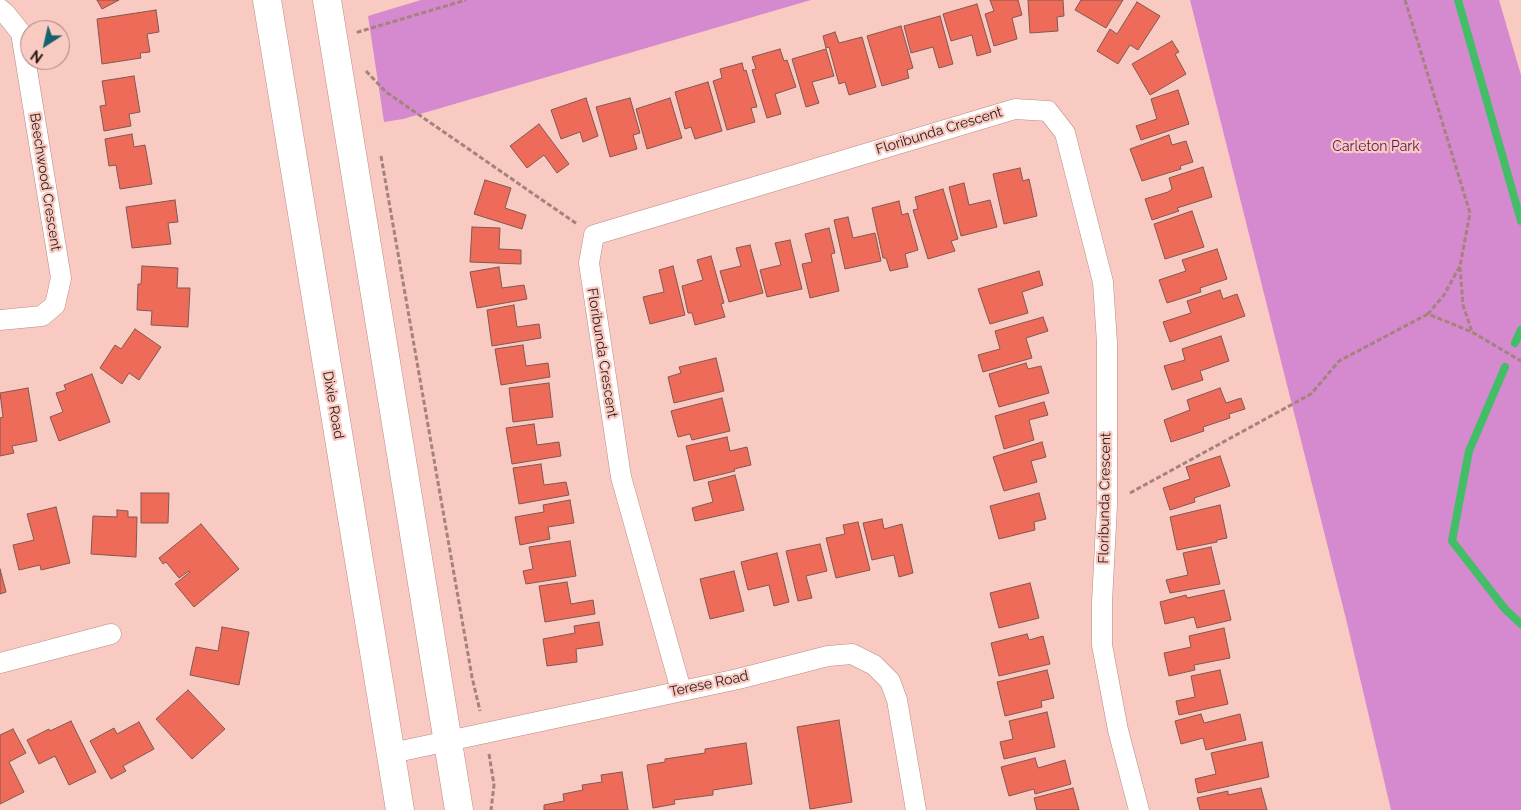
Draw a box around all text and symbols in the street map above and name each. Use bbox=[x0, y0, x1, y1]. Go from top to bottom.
north arrow bbox=[20, 20, 70, 70]
text: N bbox=[28, 47, 46, 66]
street label: Floribunda Crescent bbox=[874, 104, 1004, 158]
street label: Beechwood Crescent bbox=[26, 112, 64, 252]
park label: Carleton Park bbox=[1332, 139, 1420, 155]
street label: Floribunda Crescent bbox=[583, 287, 621, 419]
street label: Dixie Road bbox=[319, 370, 347, 440]
street label: Floribunda Crescent bbox=[1095, 432, 1115, 564]
street label: Terese Road bbox=[668, 667, 750, 701]

